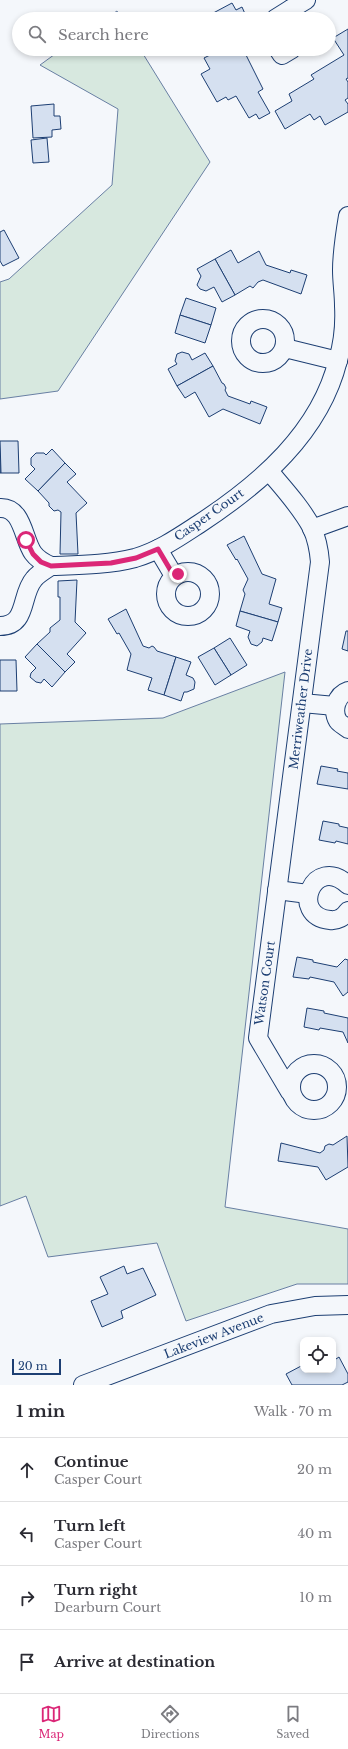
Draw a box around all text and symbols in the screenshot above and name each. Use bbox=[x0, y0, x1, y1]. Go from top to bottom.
search box bbox=[12, 12, 336, 56]
icon: search bbox=[26, 23, 48, 45]
text: Search here bbox=[58, 25, 149, 44]
street label: Casper Court bbox=[171, 485, 247, 544]
route start bbox=[17, 531, 35, 549]
route end bbox=[169, 565, 187, 583]
street label: Merriweather Drive bbox=[286, 648, 315, 770]
street label: Watson Court bbox=[251, 939, 278, 1027]
street label: Lakeview Avenue bbox=[162, 1310, 266, 1361]
map controls bbox=[300, 1337, 336, 1373]
button: locate bbox=[300, 1337, 336, 1373]
scale bar bbox=[12, 1357, 61, 1376]
text: 20 m bbox=[18, 1359, 48, 1373]
text: 1 min bbox=[16, 1401, 65, 1422]
text: Walk · 70 m bbox=[254, 1403, 332, 1420]
text: Continue bbox=[54, 1452, 129, 1471]
icon: ahead bbox=[16, 1459, 38, 1481]
text: 20 m bbox=[297, 1461, 332, 1478]
text: Casper Court bbox=[54, 1471, 142, 1488]
text: Turn left bbox=[54, 1516, 125, 1535]
icon: left bbox=[16, 1523, 38, 1545]
text: 40 m bbox=[297, 1525, 332, 1542]
text: Casper Court bbox=[54, 1535, 142, 1552]
text: Turn right bbox=[54, 1580, 137, 1599]
icon: right bbox=[16, 1587, 38, 1609]
text: 10 m bbox=[299, 1589, 332, 1606]
text: Dearburn Court bbox=[54, 1599, 161, 1616]
icon: arrive bbox=[16, 1651, 38, 1673]
text: Arrive at destination bbox=[54, 1652, 215, 1671]
tab: Map bbox=[38, 1703, 64, 1741]
tab: Directions bbox=[141, 1703, 199, 1741]
tab: Saved bbox=[276, 1703, 310, 1741]

